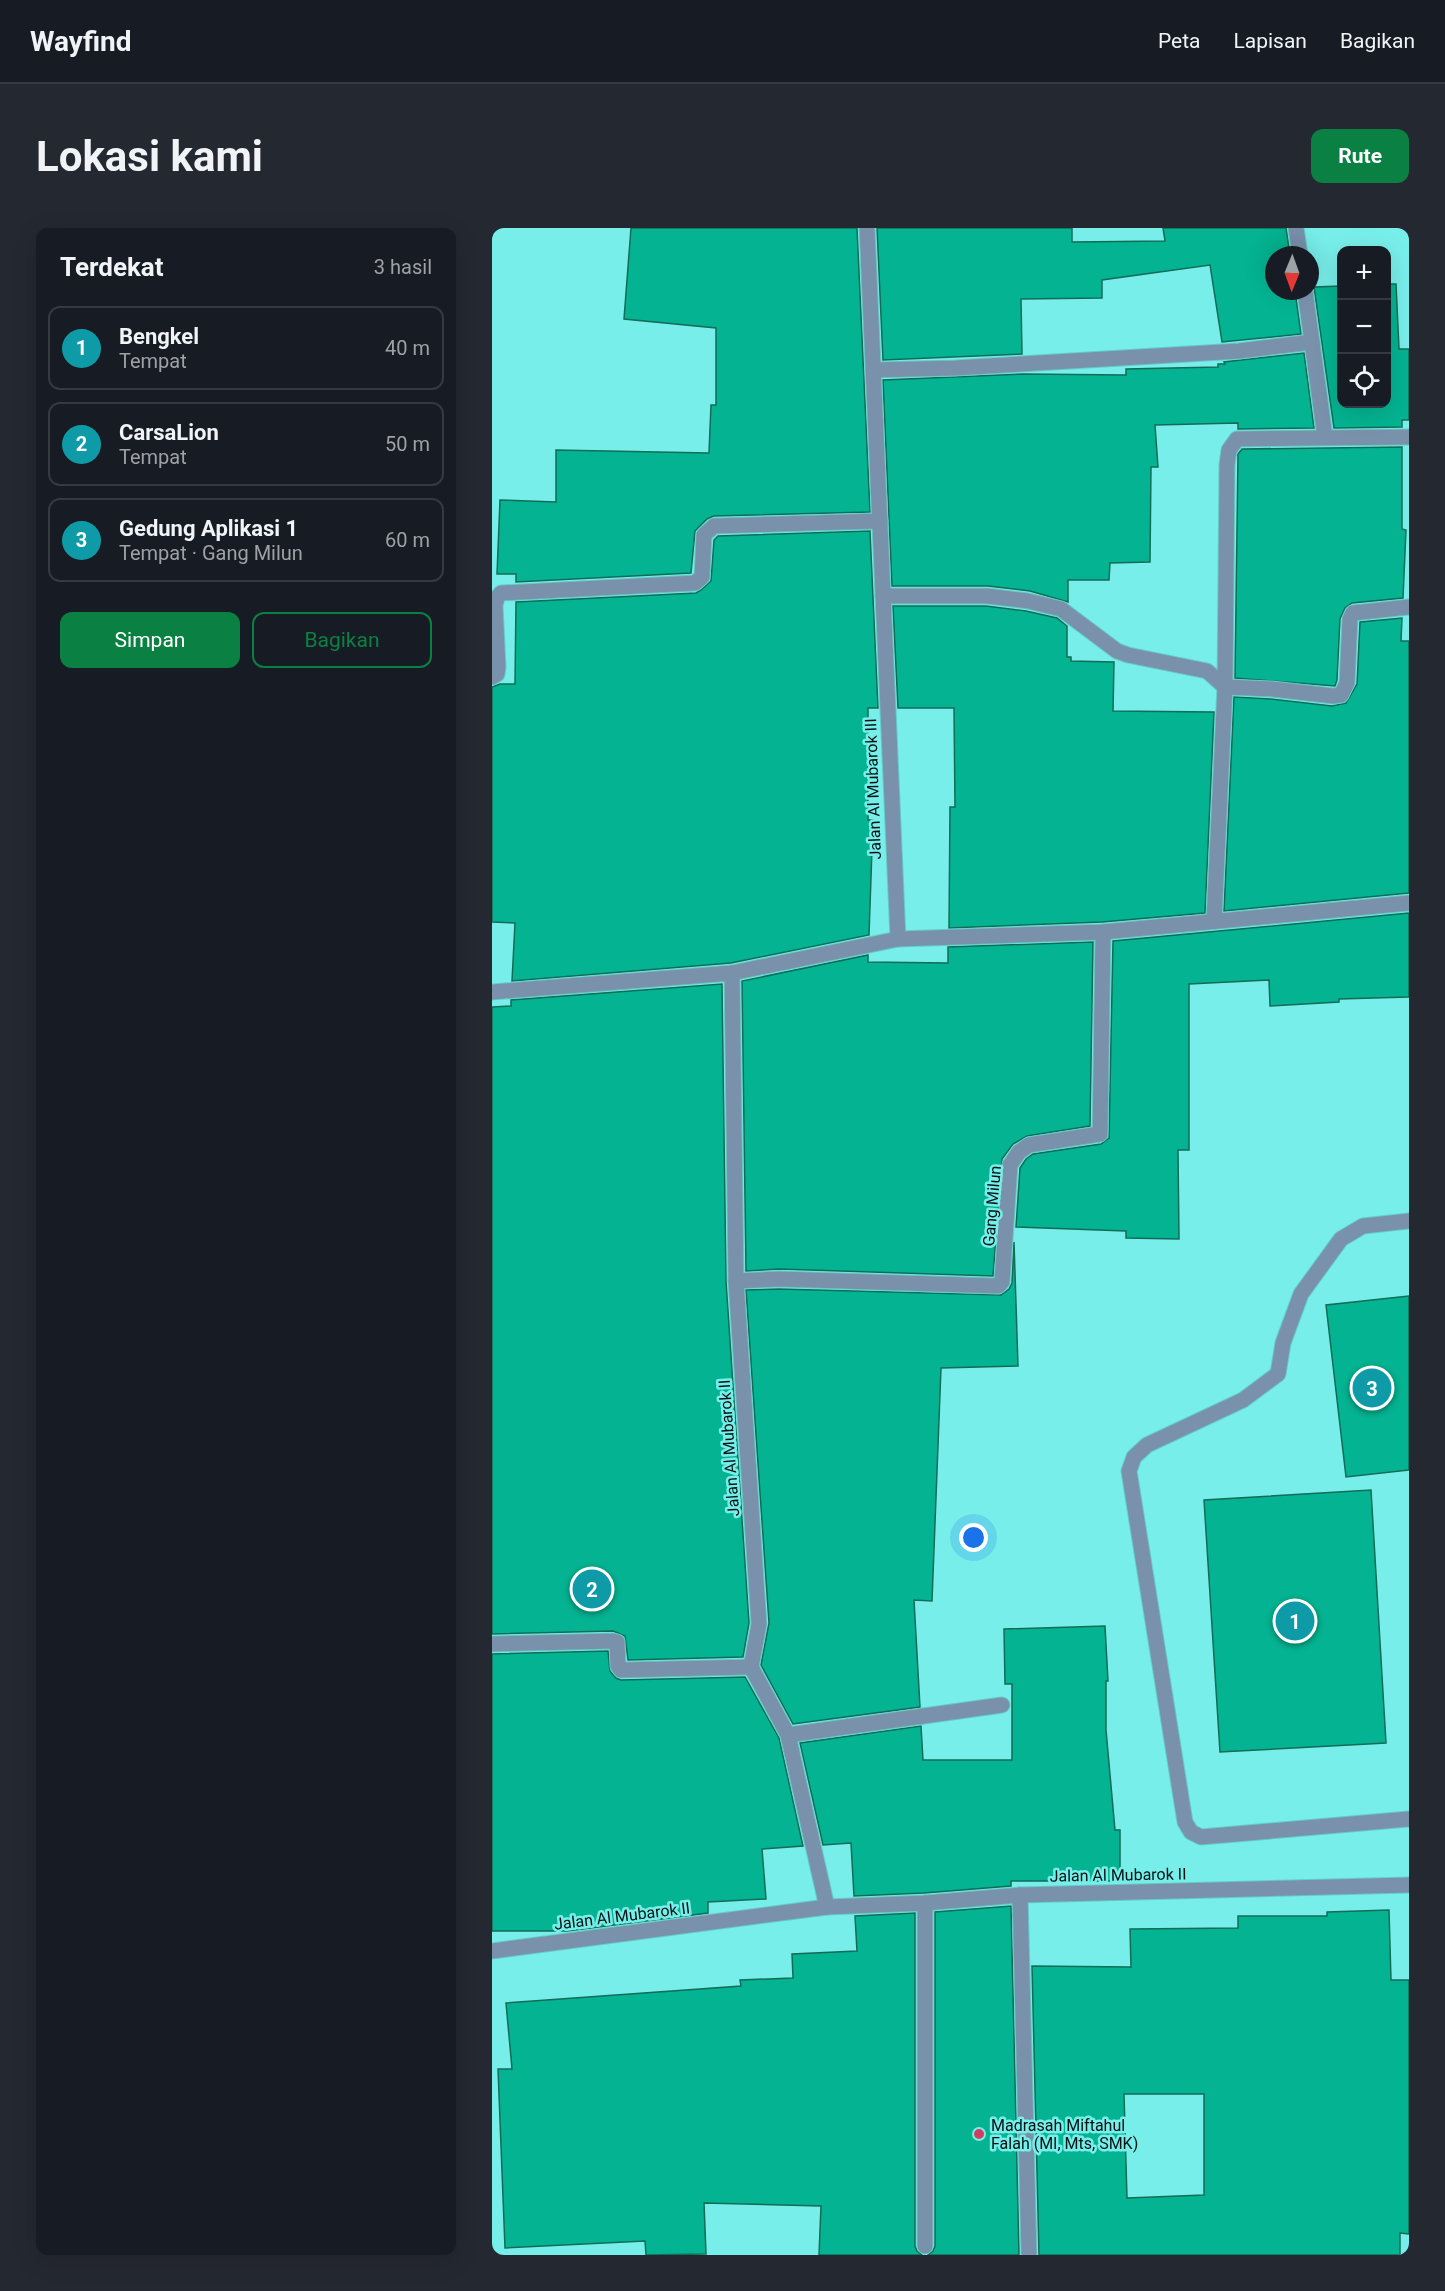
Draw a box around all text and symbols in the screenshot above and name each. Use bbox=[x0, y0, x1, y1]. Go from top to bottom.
text: Wayfind bbox=[30, 25, 131, 58]
text: Peta bbox=[1158, 29, 1200, 53]
text: Lapisan bbox=[1233, 29, 1307, 53]
text: Bagikan bbox=[1340, 29, 1415, 53]
button: Rute bbox=[1311, 129, 1409, 183]
text: Lokasi kami bbox=[36, 132, 263, 181]
north arrow bbox=[1265, 246, 1319, 300]
map controls bbox=[1337, 246, 1391, 408]
button: + bbox=[1337, 246, 1391, 300]
text: Terdekat bbox=[60, 252, 164, 282]
text: 3 hasil bbox=[374, 255, 432, 279]
button: − bbox=[1337, 300, 1391, 354]
text: Bengkel bbox=[119, 324, 199, 349]
text: 1 bbox=[76, 336, 87, 360]
text: 40 m bbox=[385, 336, 430, 360]
text: Tempat bbox=[119, 349, 187, 373]
button: locate bbox=[1337, 354, 1391, 408]
text: CarsaLion bbox=[119, 420, 219, 445]
text: 2 bbox=[76, 432, 87, 456]
text: 50 m bbox=[385, 432, 430, 456]
text: Tempat bbox=[119, 445, 187, 469]
text: Gedung Aplikasi 1 bbox=[119, 516, 298, 541]
text: 3 bbox=[76, 528, 87, 552]
text: 60 m bbox=[385, 528, 430, 552]
text: Tempat · Gang Milun bbox=[119, 541, 303, 565]
button: Simpan bbox=[60, 612, 240, 668]
button: Bagikan bbox=[252, 612, 432, 668]
street label: Jalan Al Mubarok III bbox=[861, 718, 885, 860]
street label: Gang Milun bbox=[979, 1165, 1005, 1247]
pin: 3 bbox=[1352, 1366, 1392, 1410]
street label: Jalan Al Mubarok II bbox=[715, 1379, 743, 1517]
your location bbox=[959, 1523, 988, 1552]
pin: 2 bbox=[572, 1566, 612, 1612]
pin: 1 bbox=[1276, 1598, 1314, 1644]
street label: Jalan Al Mubarok II bbox=[1049, 1864, 1187, 1886]
street label: Jalan Al Mubarok II bbox=[553, 1898, 691, 1934]
place label: Madrasah Miftahul Falah (MI, Mts, SMK) bbox=[991, 2116, 1138, 2153]
marker: Madrasah Miftahul Falah (MI, Mts, SMK) bbox=[972, 2127, 986, 2141]

